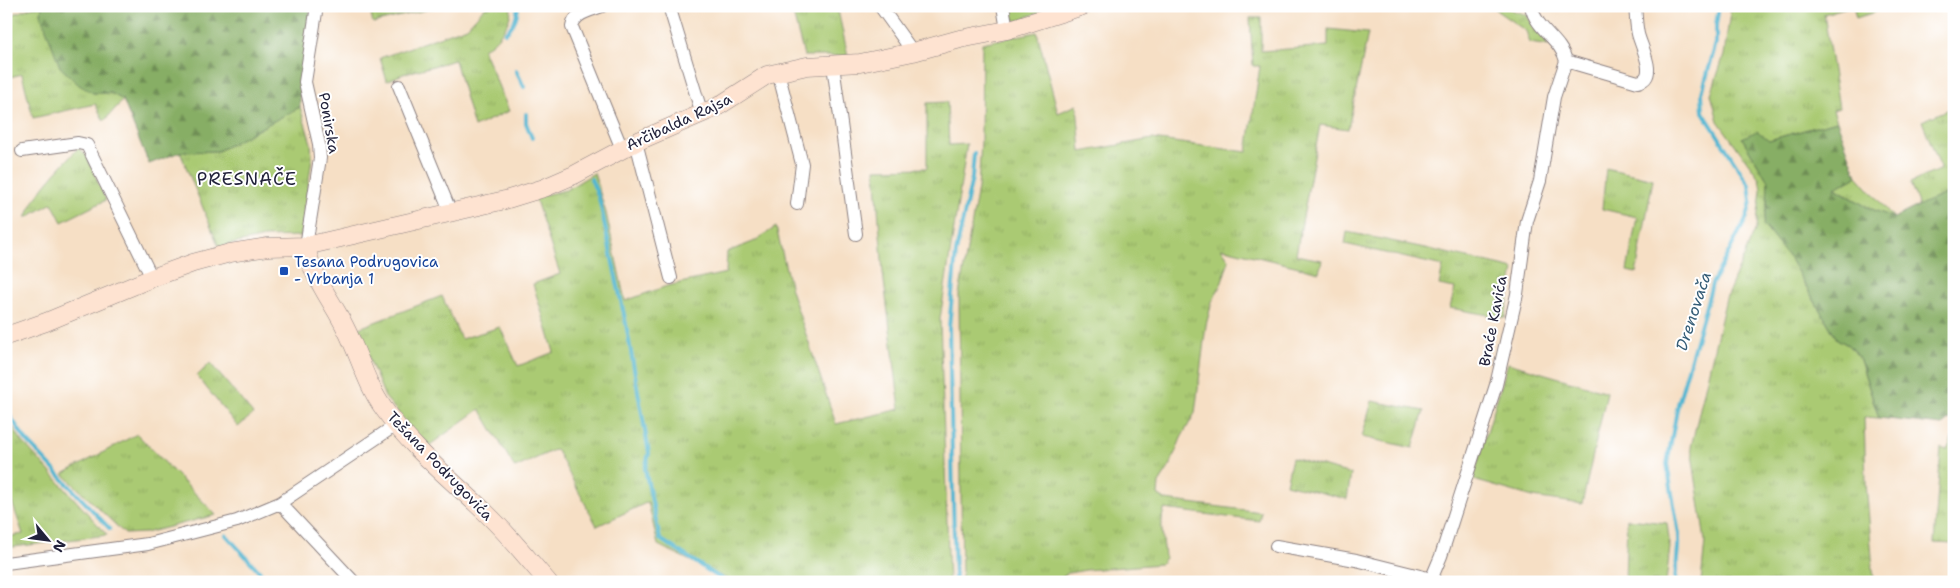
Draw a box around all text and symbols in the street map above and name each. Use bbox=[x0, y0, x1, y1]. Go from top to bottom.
street label: Arčibalda Rajsa bbox=[623, 89, 736, 155]
street label: Ponirska bbox=[314, 91, 344, 156]
district label: PRESNAČE bbox=[197, 167, 297, 191]
place label: Tesana Podrugovica - Vrbanja 1 bbox=[294, 252, 439, 289]
marker: Tesana Podrugovica - Vrbanja 1 bbox=[278, 265, 290, 277]
water label: Drenovača bbox=[1671, 269, 1716, 353]
street label: Braće Kavića bbox=[1474, 273, 1512, 368]
street label: Tešana Podrugovića bbox=[383, 407, 498, 525]
north arrow bbox=[22, 516, 72, 566]
text: N bbox=[49, 537, 70, 556]

